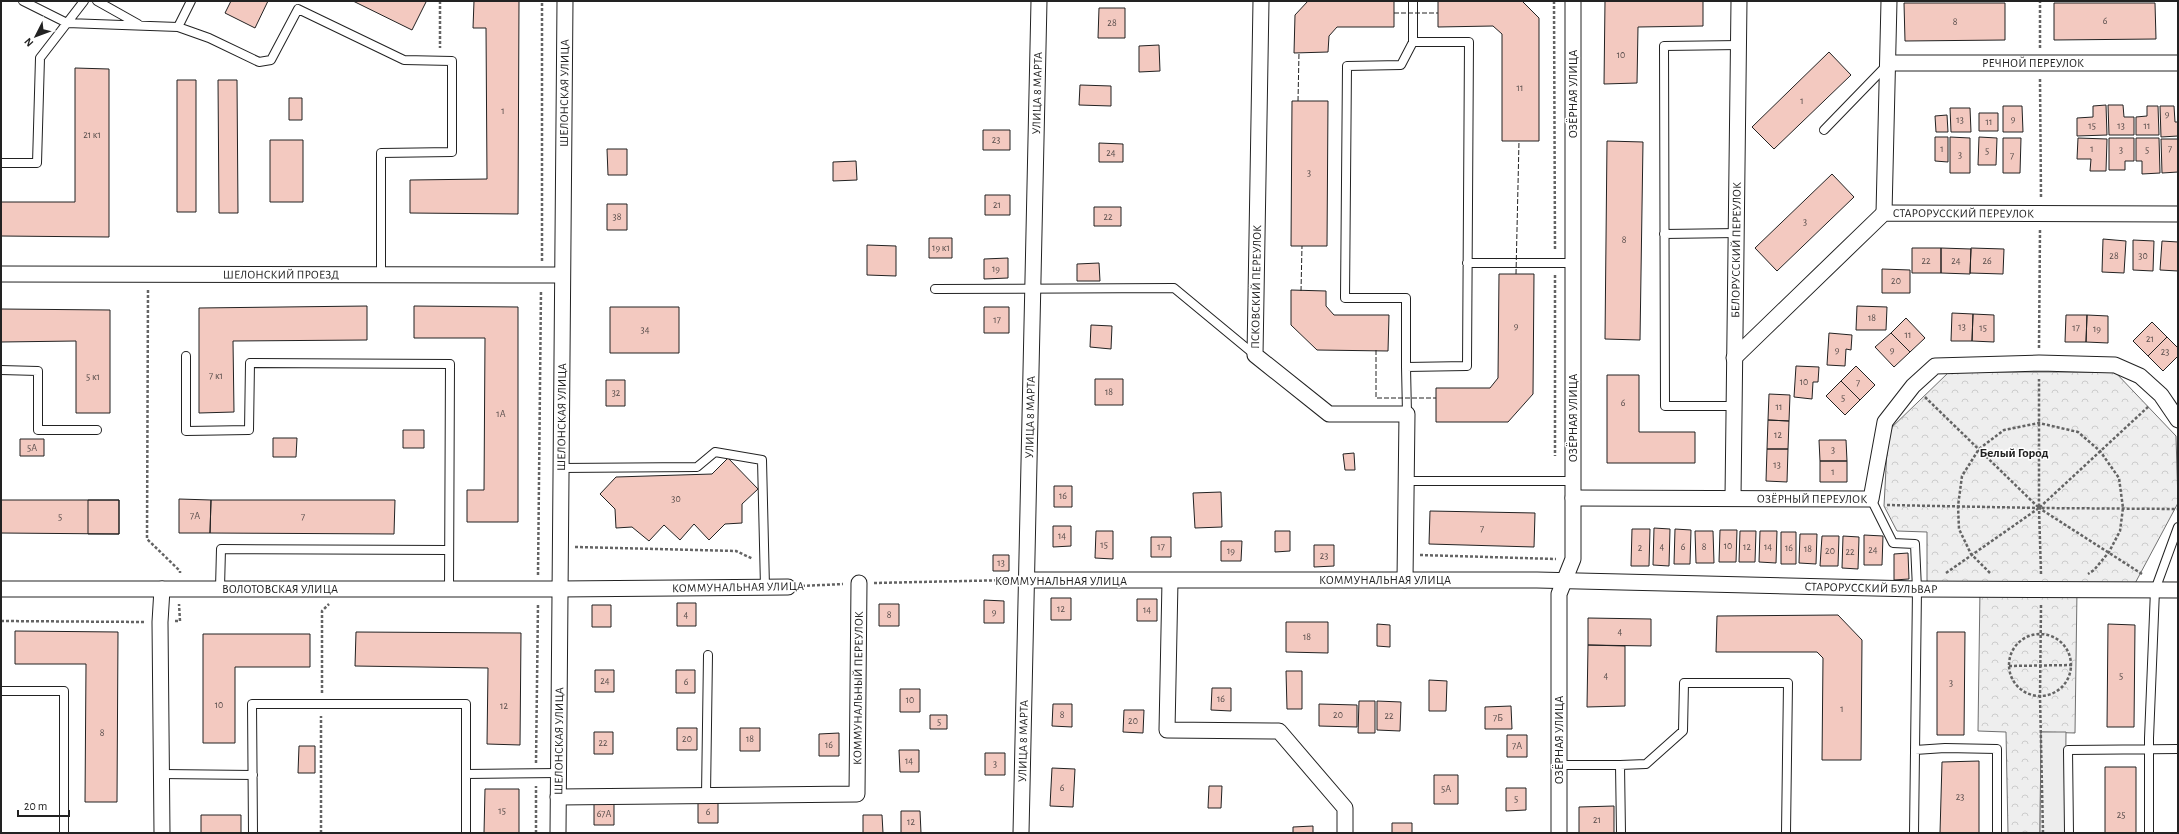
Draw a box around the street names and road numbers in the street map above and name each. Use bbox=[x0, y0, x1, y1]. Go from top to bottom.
street label: ШЕЛОНСКАЯ УЛИЦА bbox=[558, 39, 571, 147]
street label: ОЗЁРНАЯ УЛИЦА bbox=[1566, 50, 1579, 138]
street label: УЛИЦА 8 МАРТА bbox=[1030, 52, 1044, 135]
street label: РЕЧНОЙ ПЕРЕУЛОК bbox=[1982, 56, 2084, 69]
street label: БЕЛОРУССКИЙ ПЕРЕУЛОК bbox=[1729, 182, 1743, 318]
street label: СТАРОРУССКИЙ ПЕРЕУЛОК bbox=[1893, 206, 2034, 220]
street label: ПСКОВСКИЙ ПЕРЕУЛОК bbox=[1248, 225, 1263, 349]
street label: ШЕЛОНСКИЙ ПРОЕЗД bbox=[223, 268, 339, 281]
street label: ШЕЛОНСКАЯ УЛИЦА bbox=[555, 363, 568, 471]
street label: ОЗЁРНАЯ УЛИЦА bbox=[1566, 374, 1579, 462]
street label: УЛИЦА 8 МАРТА bbox=[1023, 376, 1037, 458]
street label: ОЗЁРНЫЙ ПЕРЕУЛОК bbox=[1757, 492, 1867, 505]
street label: КОММУНАЛЬНАЯ УЛИЦА bbox=[1319, 574, 1451, 586]
street label: КОММУНАЛЬНАЯ УЛИЦА bbox=[995, 575, 1127, 587]
street label: КОММУНАЛЬНАЯ УЛИЦА bbox=[672, 580, 804, 594]
street label: СТАРОРУССКИЙ БУЛЬВАР bbox=[1804, 580, 1937, 595]
street label: ВОЛОТОВСКАЯ УЛИЦА bbox=[222, 583, 338, 595]
street label: КОММУНАЛЬНЫЙ ПЕРЕУЛОК bbox=[851, 611, 865, 765]
street label: ШЕЛОНСКАЯ УЛИЦА bbox=[552, 687, 565, 795]
street label: ОЗЁРНАЯ УЛИЦА bbox=[1552, 696, 1565, 784]
street label: УЛИЦА 8 МАРТА bbox=[1016, 700, 1030, 782]

